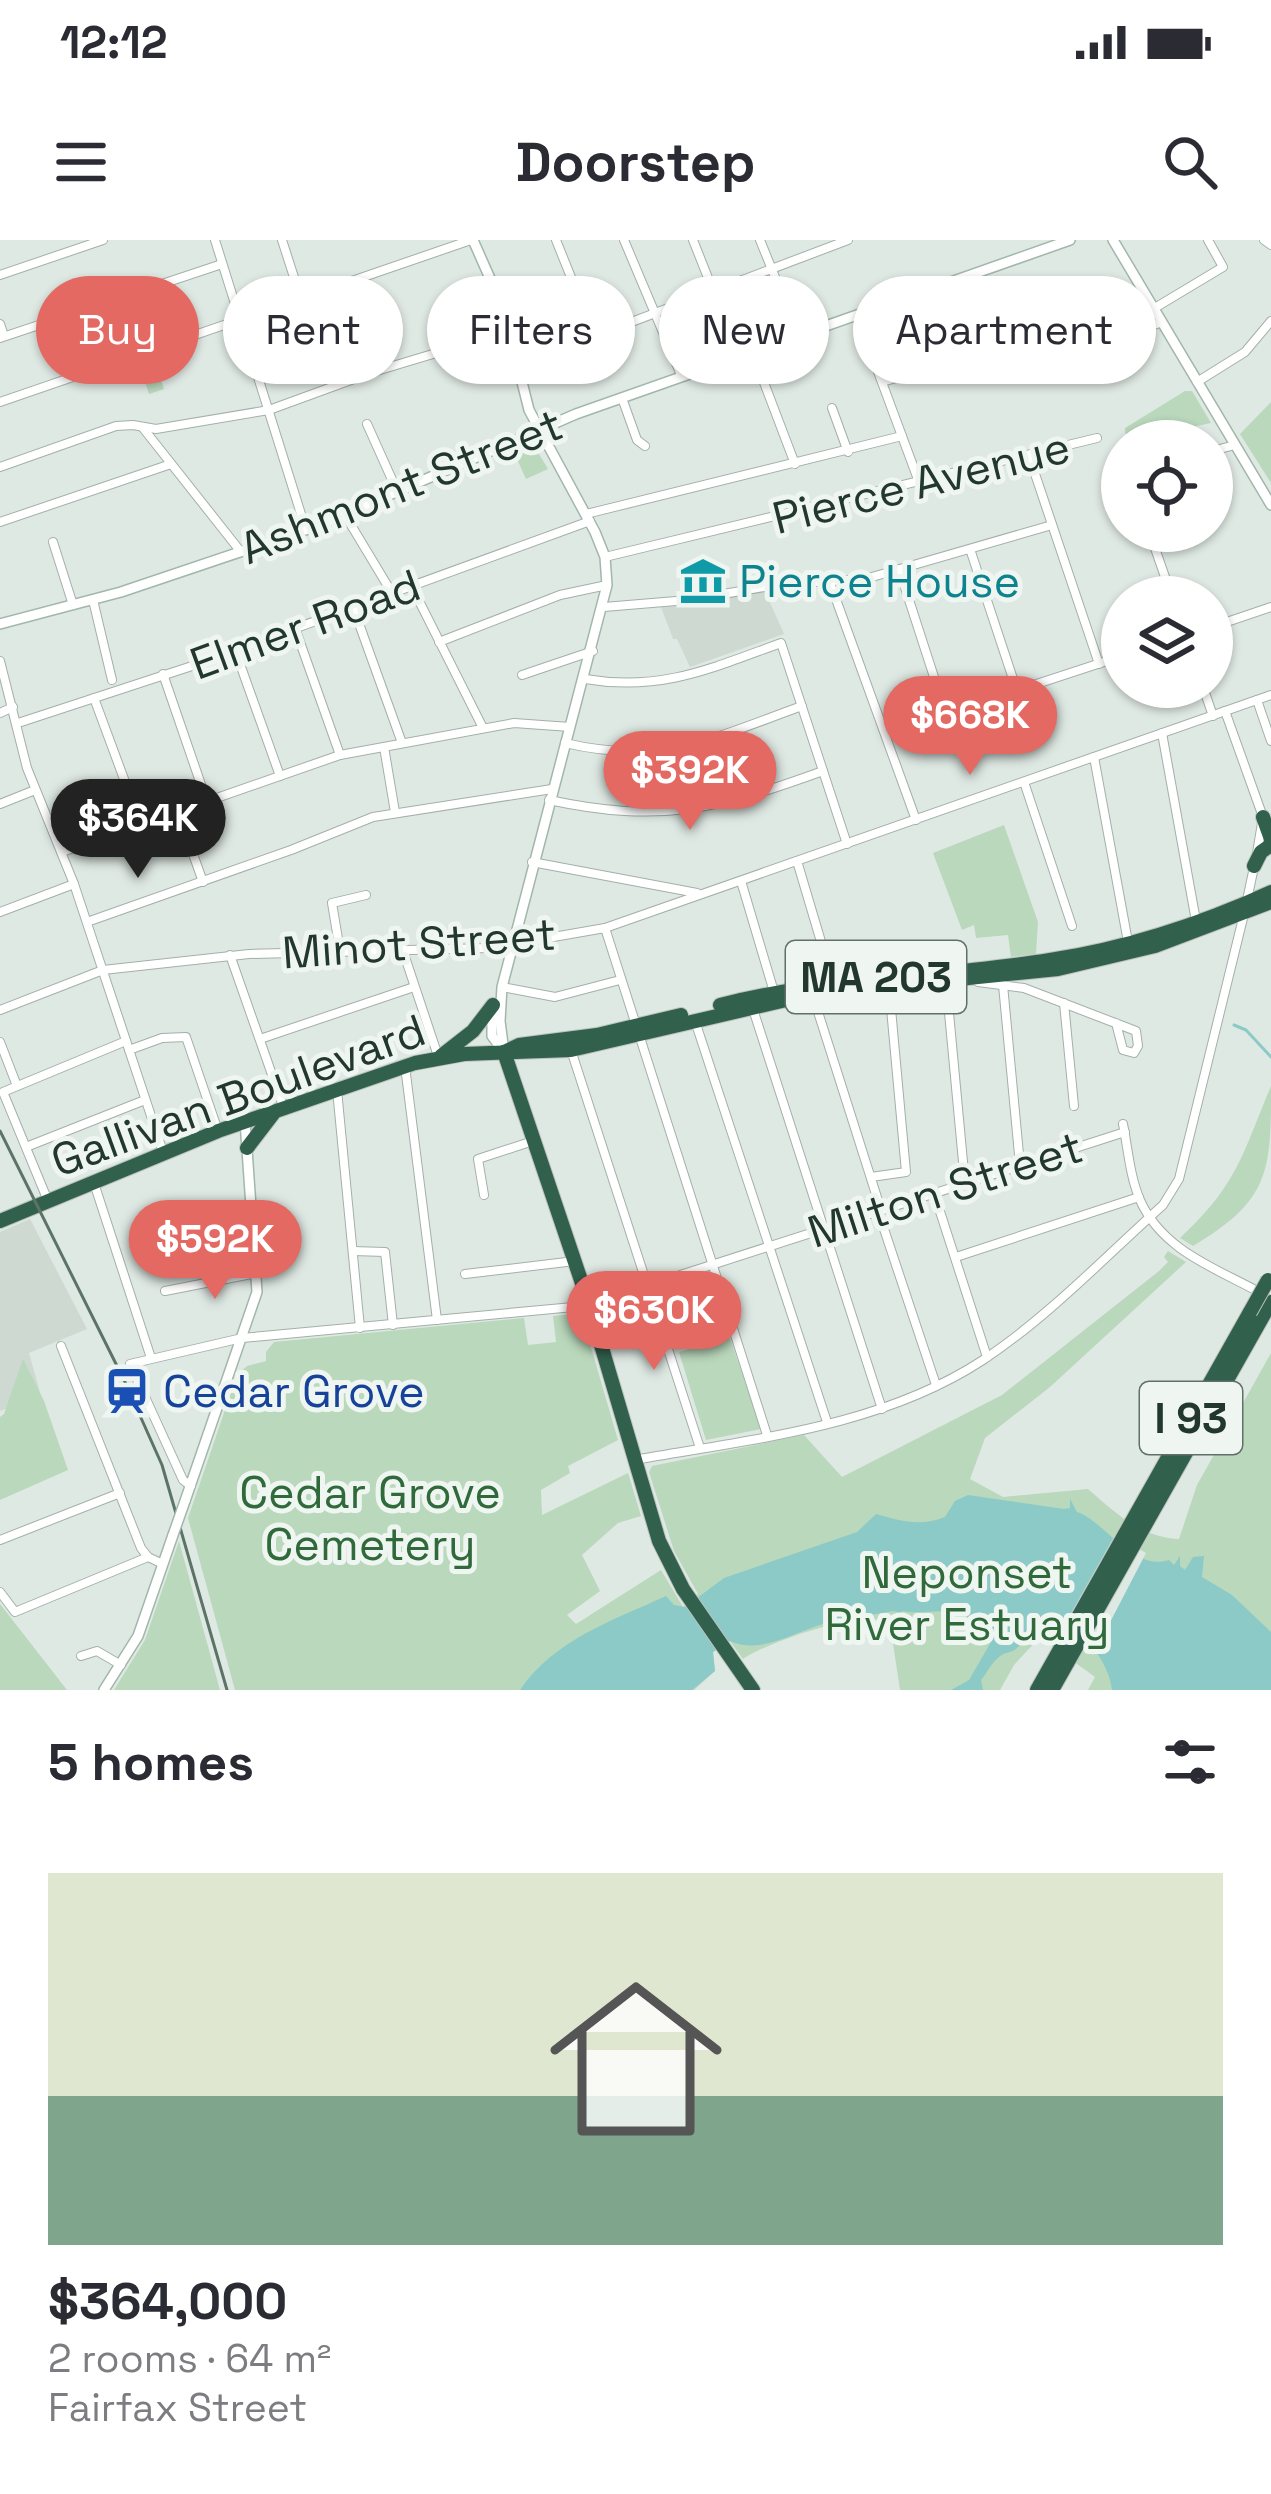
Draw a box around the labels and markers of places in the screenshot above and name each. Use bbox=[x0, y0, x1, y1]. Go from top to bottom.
place label: Pierce House bbox=[739, 553, 1020, 610]
museum icon: Pierce House bbox=[678, 556, 728, 606]
pin: $668K bbox=[886, 676, 1054, 778]
pin: $392K bbox=[606, 731, 774, 833]
pin: $364K bbox=[54, 779, 222, 881]
pin: $592K bbox=[131, 1200, 299, 1302]
pin: $630K bbox=[570, 1271, 738, 1373]
place label: Cedar Grove bbox=[163, 1363, 425, 1420]
station icon: Cedar Grove bbox=[102, 1366, 152, 1416]

